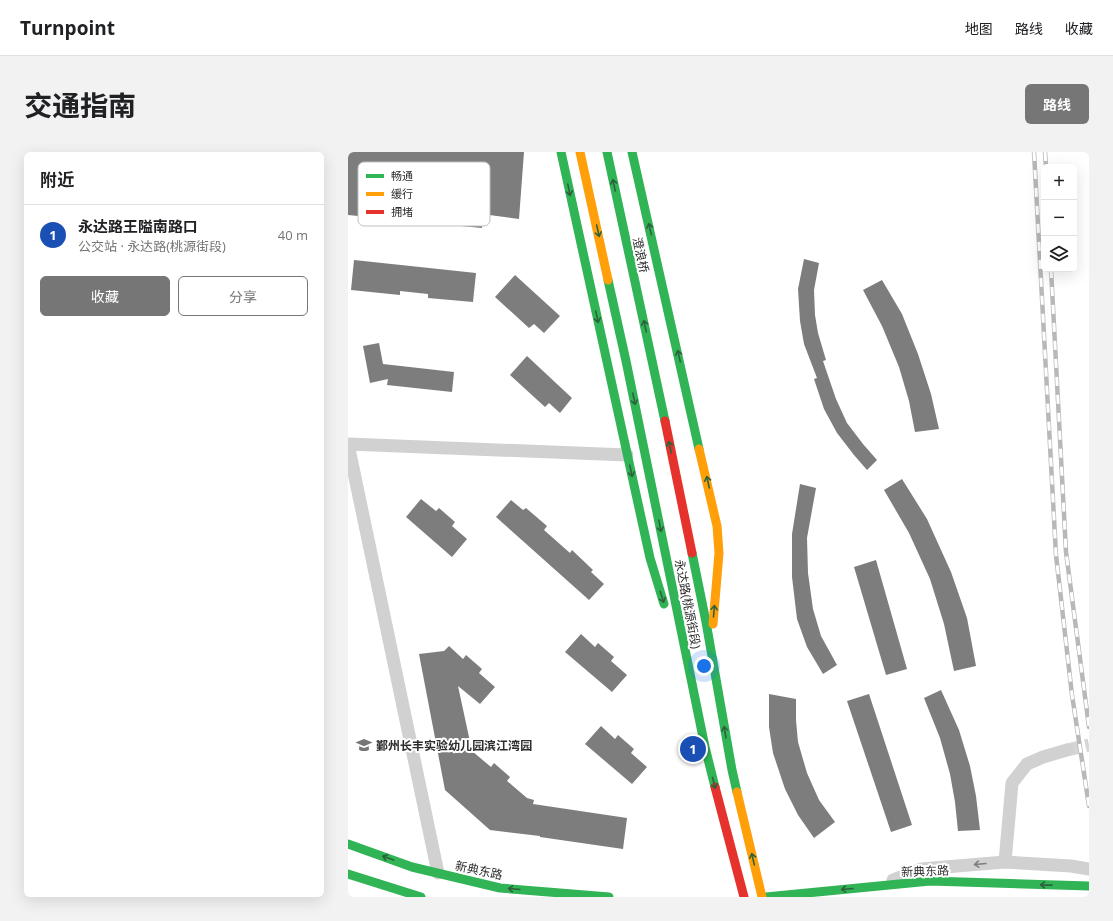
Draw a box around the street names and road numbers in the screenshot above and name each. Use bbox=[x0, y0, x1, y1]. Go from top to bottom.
street label: 澄浪桥 bbox=[629, 236, 653, 274]
street label: 永达路(桃源街段) bbox=[671, 558, 705, 651]
street label: 新典东路 bbox=[454, 857, 504, 883]
street label: 新典东路 bbox=[901, 862, 949, 880]

